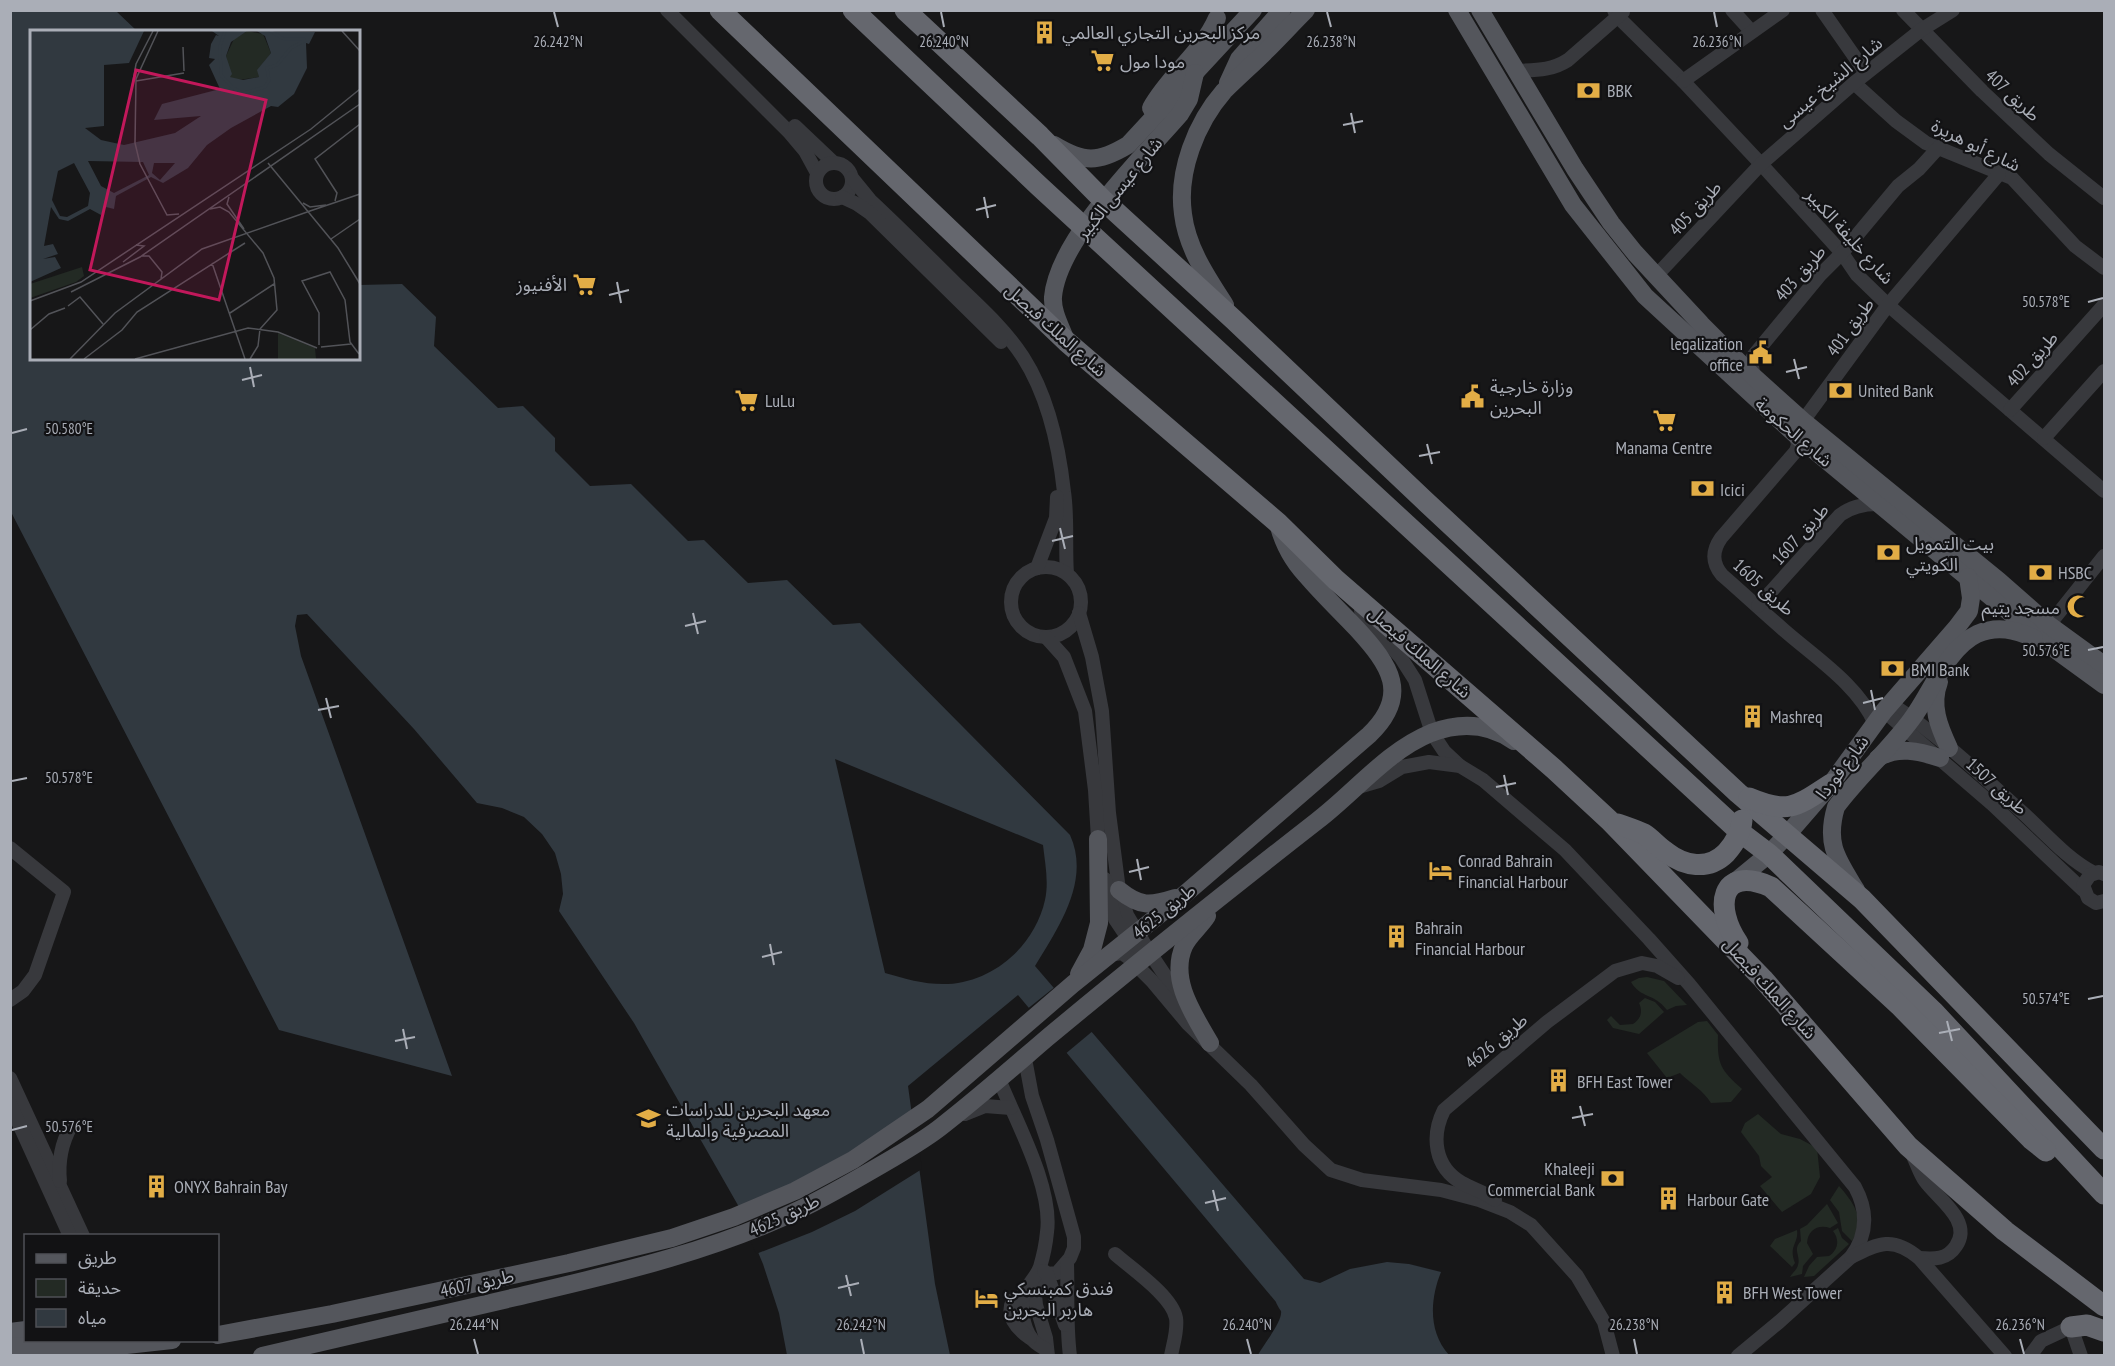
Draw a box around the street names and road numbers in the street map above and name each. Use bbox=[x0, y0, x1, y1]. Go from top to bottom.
street label: شارع الشيخ عيسى bbox=[1773, 32, 1889, 135]
street label: طريق 407 bbox=[1981, 64, 2045, 126]
street label: شارع أبو هريرة bbox=[1926, 114, 2024, 179]
street label: شارع عيسى الكبير bbox=[1070, 132, 1170, 247]
street label: طريق 405 bbox=[1664, 176, 1726, 240]
street label: شارع خليفة الكبير bbox=[1798, 183, 1899, 291]
street label: طريق 403 bbox=[1769, 240, 1831, 306]
street label: شارع الملك فيصل bbox=[998, 278, 1112, 384]
street label: طريق 401 bbox=[1821, 293, 1879, 361]
street label: طريق 402 bbox=[2001, 326, 2063, 392]
street label: شارع الحكومة bbox=[1749, 392, 1837, 474]
street label: طريق 1607 bbox=[1766, 498, 1834, 570]
street label: طريق 1605 bbox=[1728, 553, 1800, 621]
street label: شارع الملك فيصل bbox=[1362, 601, 1476, 705]
street label: شارع فوردا bbox=[1810, 730, 1876, 805]
street label: طريق 1507 bbox=[1961, 752, 2033, 820]
street label: طريق 4625 bbox=[1128, 878, 1200, 944]
street label: شارع الملك فيصل bbox=[1716, 932, 1822, 1046]
street label: طريق 4626 bbox=[1460, 1008, 1532, 1074]
street label: طريق 4625 bbox=[745, 1189, 823, 1241]
street label: طريق 4607 bbox=[438, 1264, 516, 1302]

